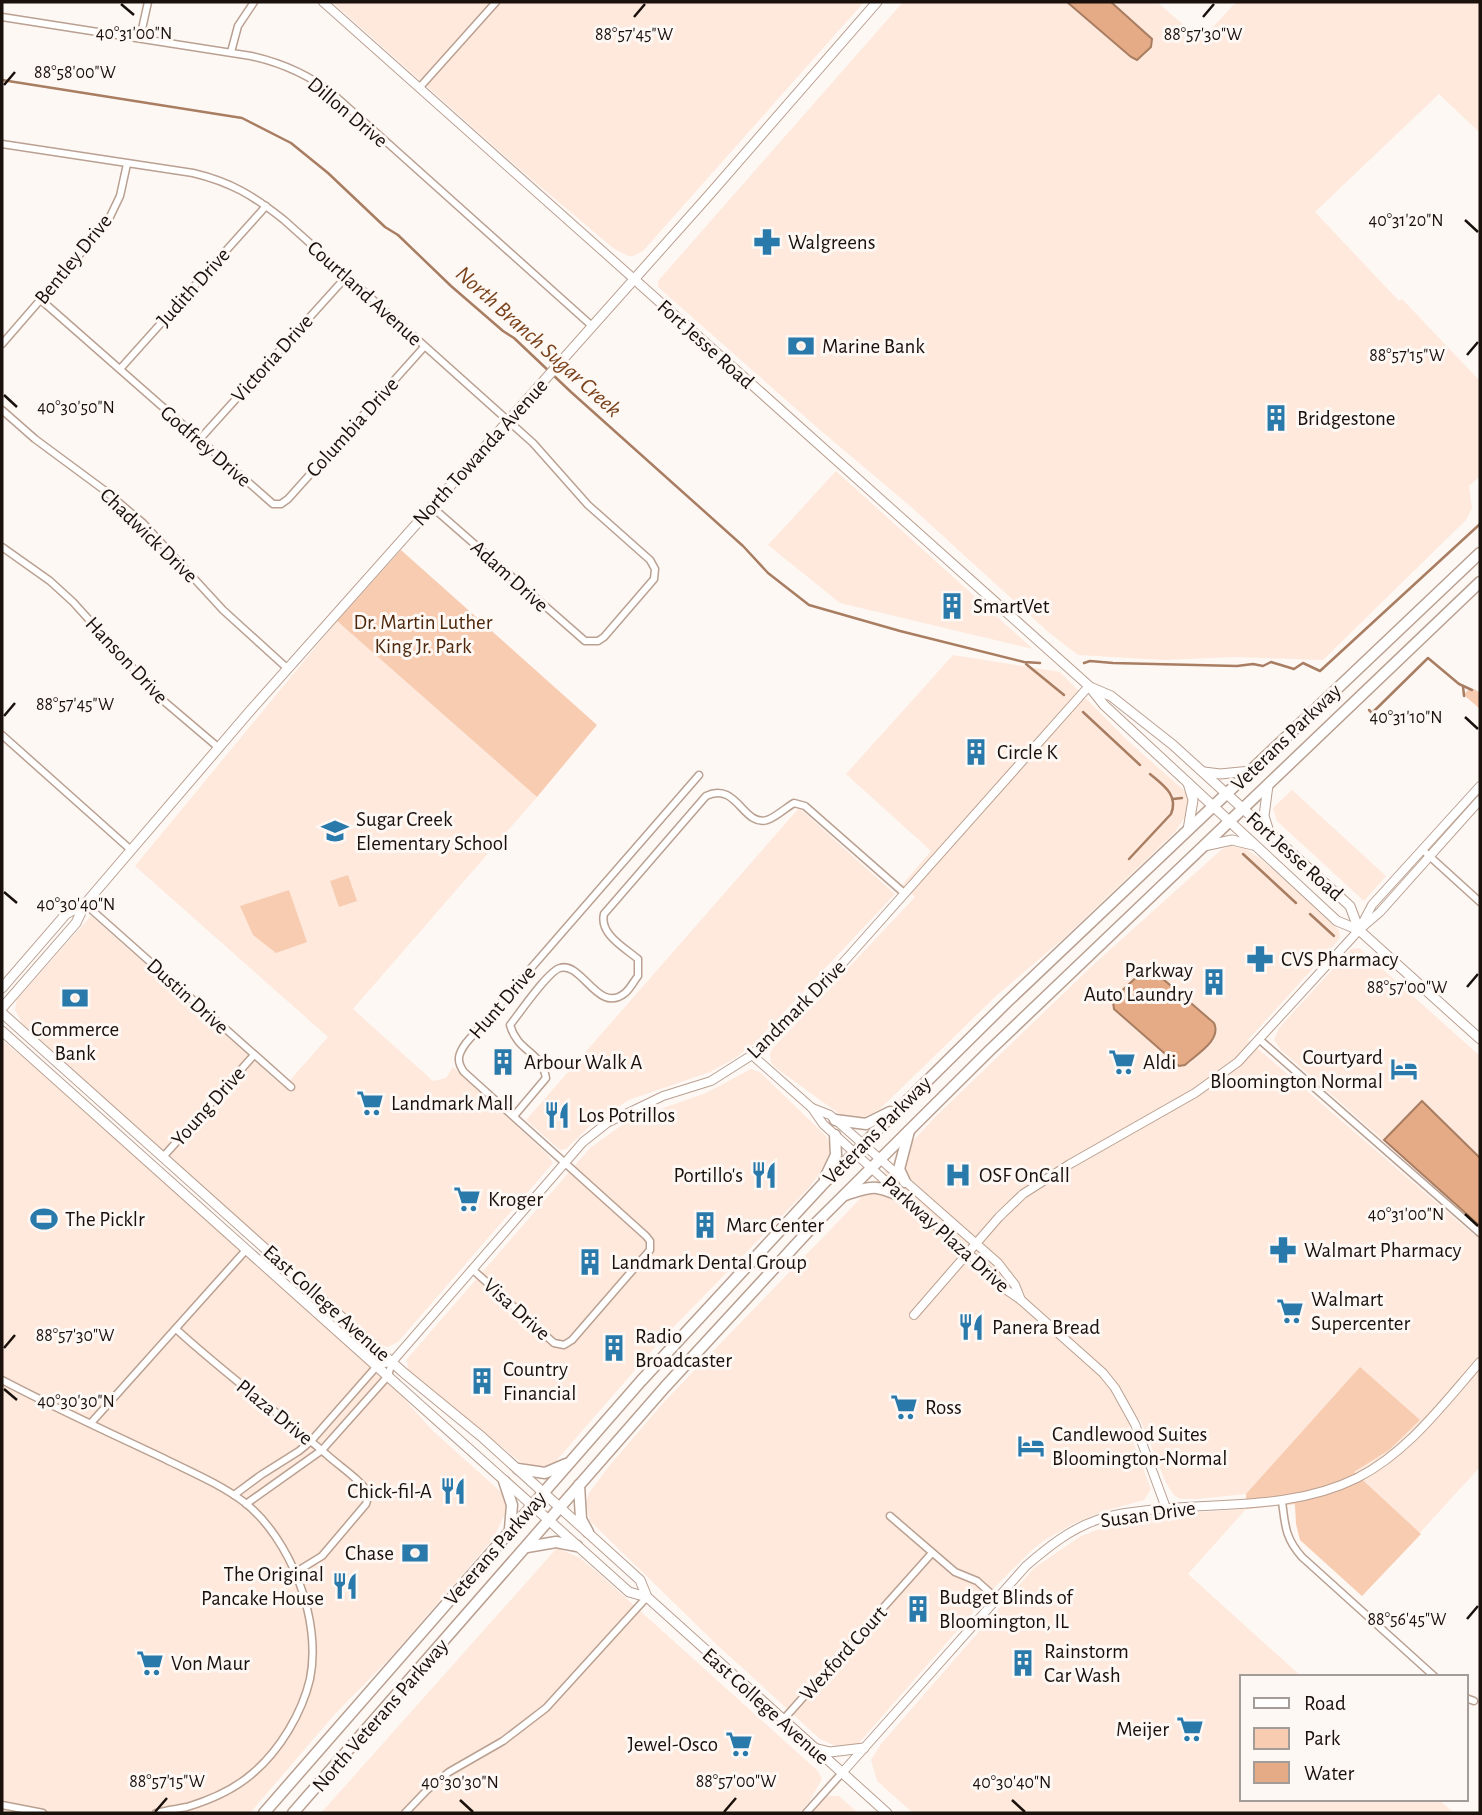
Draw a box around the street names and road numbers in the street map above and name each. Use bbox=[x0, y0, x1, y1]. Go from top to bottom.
street label: Dillon Drive bbox=[304, 73, 392, 152]
street label: Bentley Drive bbox=[31, 210, 116, 308]
street label: Courtland Avenue bbox=[303, 237, 426, 350]
street label: Judith Drive bbox=[153, 244, 234, 331]
street label: Fort Jesse Road bbox=[653, 296, 758, 393]
street label: Victoria Drive bbox=[228, 310, 317, 406]
street label: Columbia Drive bbox=[302, 373, 402, 481]
street label: North Towanda Avenue bbox=[409, 375, 552, 530]
street label: Godfrey Drive bbox=[156, 402, 255, 491]
street label: Chadwick Drive bbox=[96, 484, 201, 587]
street label: Adam Drive bbox=[467, 536, 552, 616]
street label: Hanson Drive bbox=[81, 613, 172, 708]
street label: Veterans Parkway bbox=[1228, 680, 1345, 795]
street label: Fort Jesse Road bbox=[1242, 808, 1347, 905]
street label: Dustin Drive bbox=[143, 955, 233, 1038]
street label: Landmark Drive bbox=[743, 956, 850, 1063]
street label: Hunt Drive bbox=[465, 962, 540, 1043]
street label: Young Drive bbox=[168, 1063, 249, 1150]
street label: Veterans Parkway bbox=[819, 1072, 935, 1188]
street label: Parkway Plaza Drive bbox=[878, 1172, 1013, 1297]
street label: East College Avenue bbox=[259, 1241, 394, 1366]
street label: Visa Drive bbox=[479, 1274, 554, 1344]
street label: Plaza Drive bbox=[233, 1375, 317, 1449]
street label: Veterans Parkway bbox=[440, 1487, 550, 1609]
street label: Susan Drive bbox=[1099, 1497, 1197, 1532]
street label: Wexford Court bbox=[796, 1602, 891, 1704]
street label: North Veterans Parkway bbox=[308, 1635, 452, 1796]
street label: East College Avenue bbox=[698, 1644, 833, 1769]

